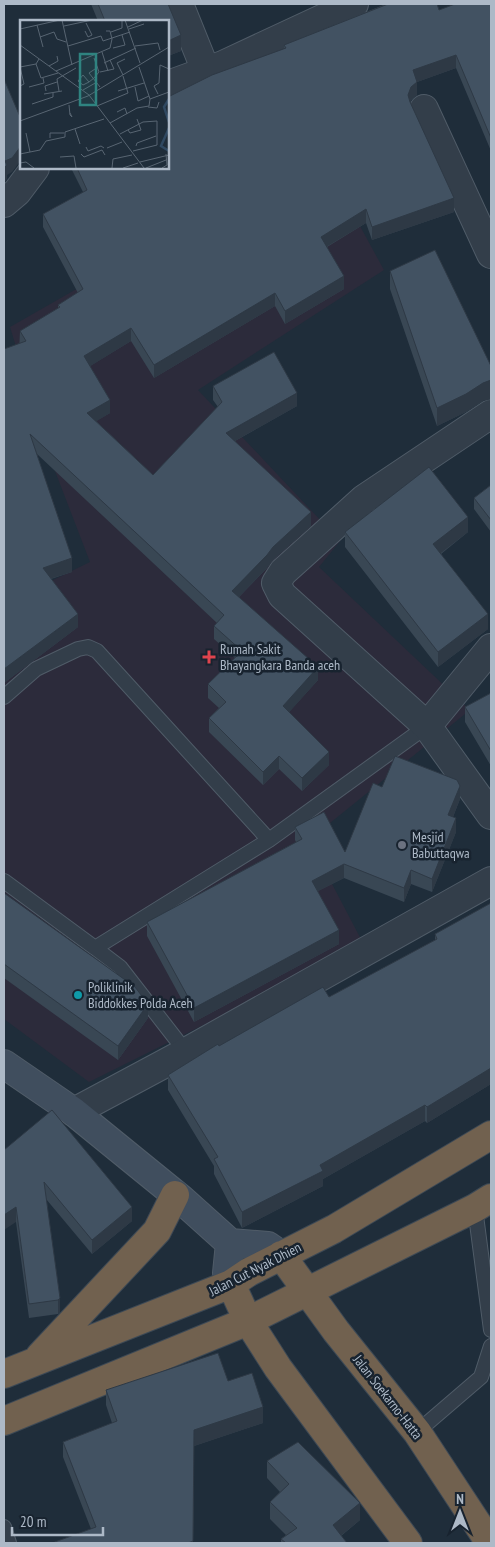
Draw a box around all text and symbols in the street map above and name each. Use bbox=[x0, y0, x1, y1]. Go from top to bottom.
inset map bbox=[20, 20, 169, 169]
place label: Rumah Sakit Bhayangkara Banda aceh bbox=[220, 640, 340, 674]
marker: Rumah Sakit Bhayangkara Banda aceh bbox=[202, 650, 216, 664]
place label: Mesjid Babuttaqwa bbox=[412, 828, 470, 862]
marker: Mesjid Babuttaqwa bbox=[396, 839, 408, 851]
place label: Poliklinik Biddokkes Polda Aceh bbox=[88, 978, 193, 1012]
marker: Poliklinik Biddokkes Polda Aceh bbox=[72, 989, 84, 1001]
street label: Jalan Cut Nyak Dhien bbox=[205, 1238, 304, 1300]
street label: Jalan Soekarno-Hatta bbox=[349, 1350, 427, 1443]
north arrow bbox=[435, 1487, 485, 1537]
text: N bbox=[456, 1490, 464, 1508]
scale bar bbox=[12, 1504, 104, 1536]
text: 20 m bbox=[20, 1512, 46, 1531]

